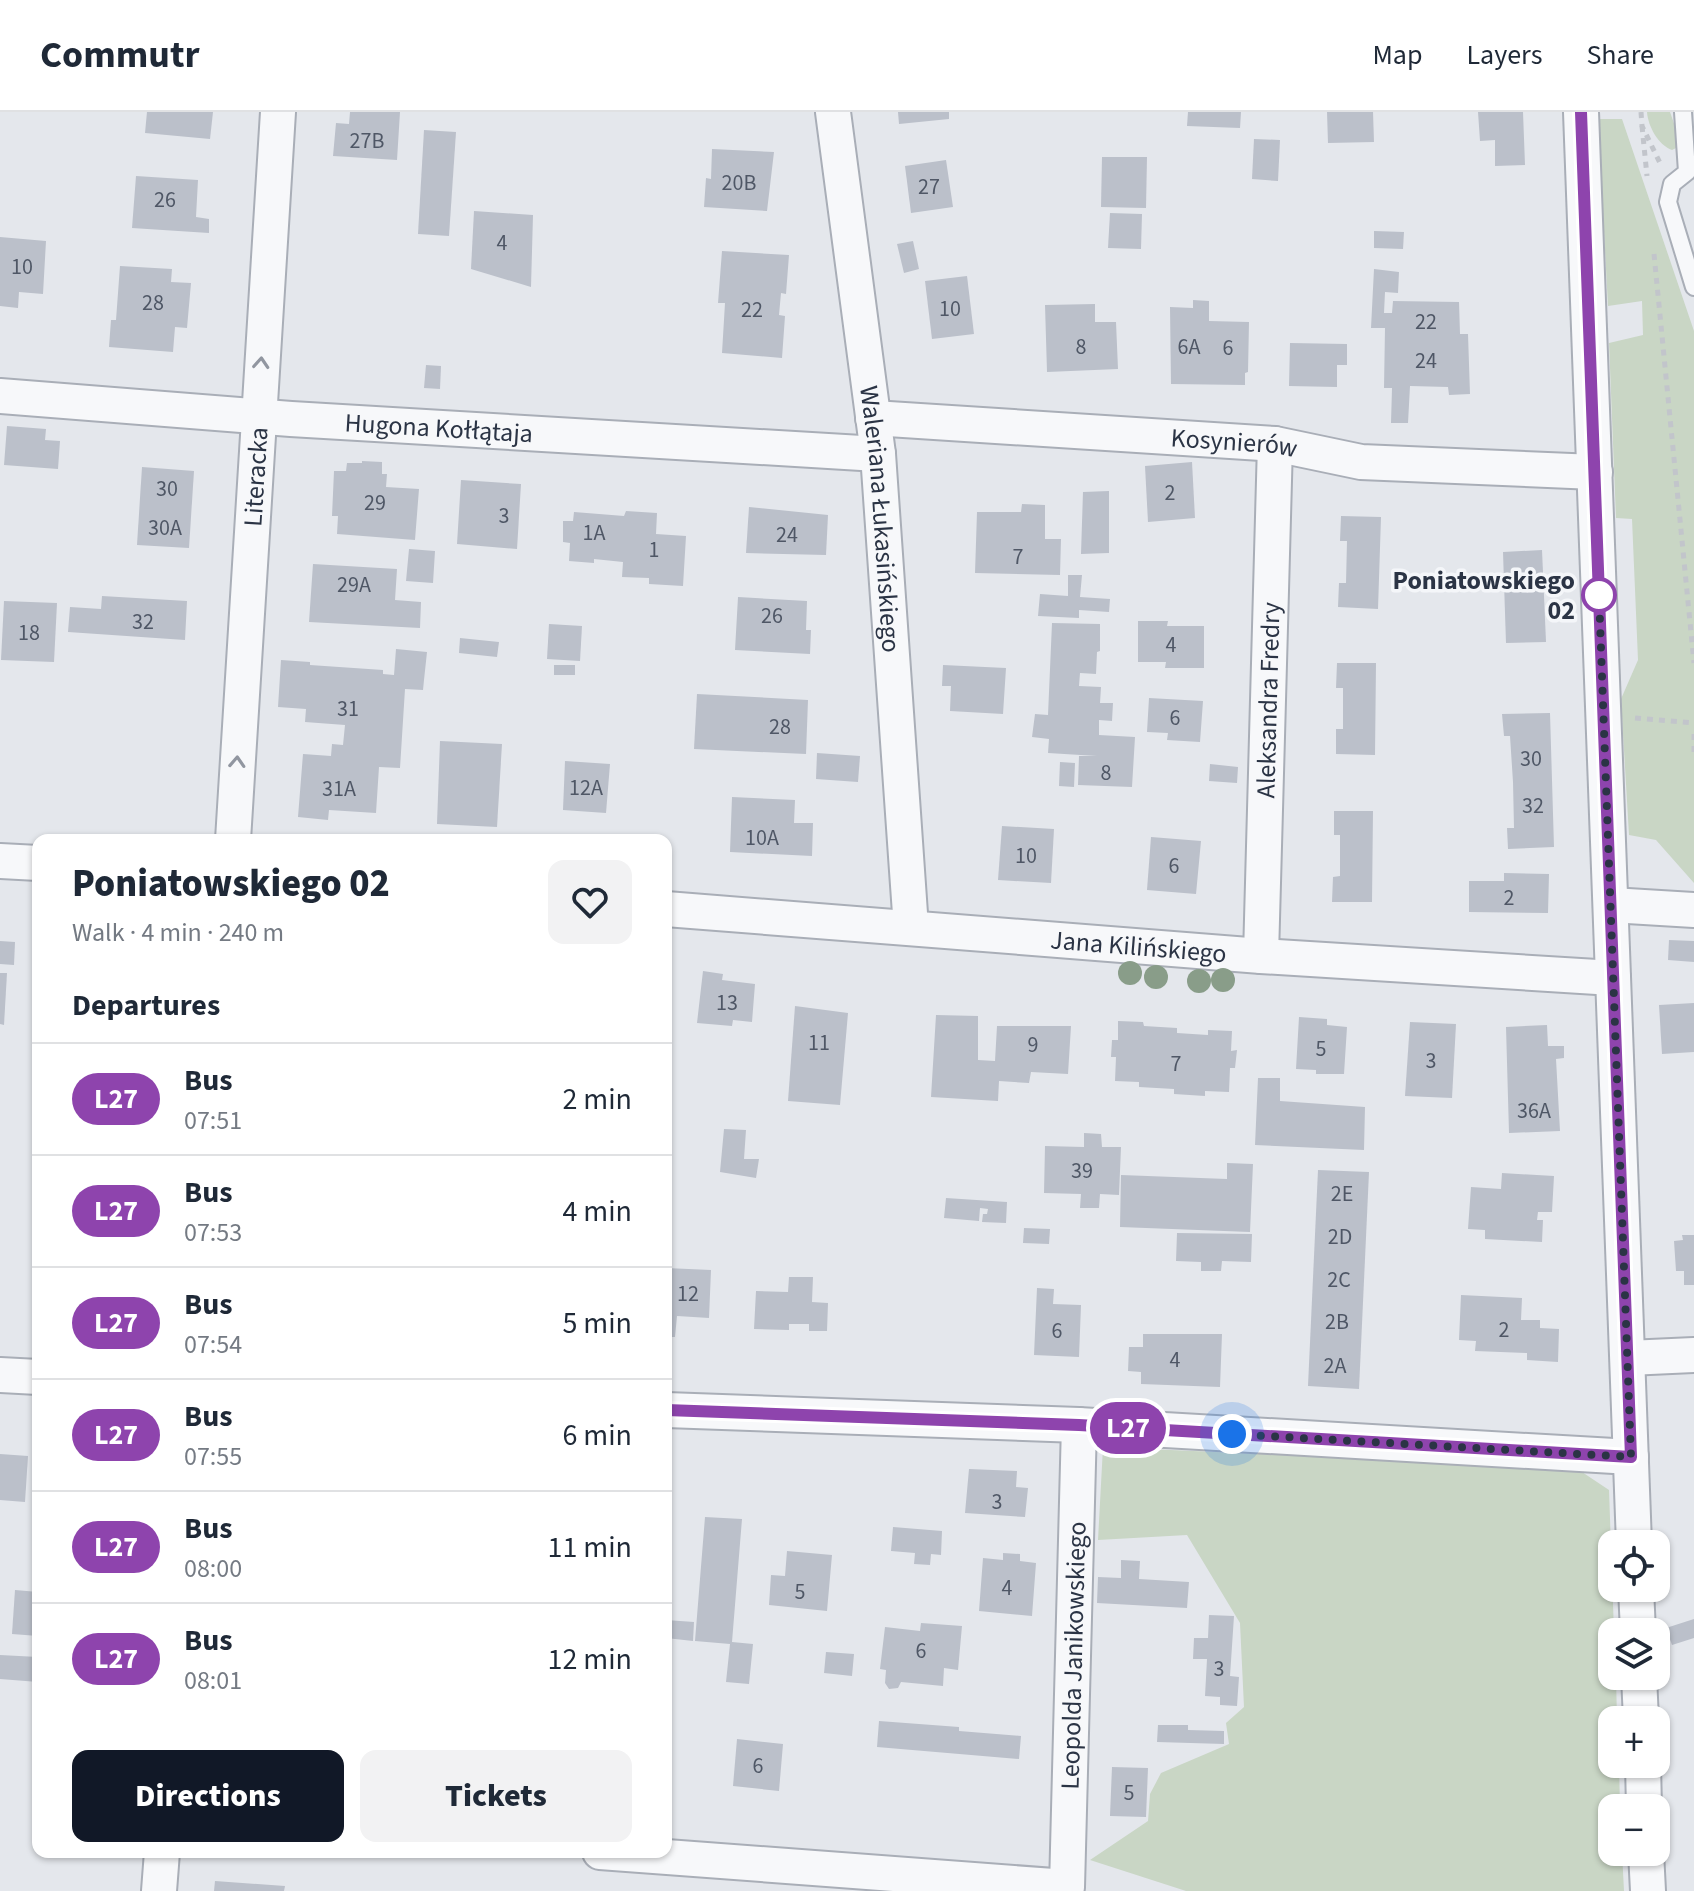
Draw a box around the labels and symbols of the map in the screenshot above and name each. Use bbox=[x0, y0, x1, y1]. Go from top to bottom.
house number: 27B bbox=[350, 125, 384, 157]
house number: 20B bbox=[722, 167, 756, 199]
house number: 27 bbox=[918, 171, 940, 203]
house number: 26 bbox=[154, 184, 176, 216]
house number: 4 bbox=[497, 227, 508, 259]
house number: 10 bbox=[11, 251, 33, 283]
house number: 28 bbox=[142, 287, 164, 319]
house number: 10 bbox=[939, 293, 961, 325]
house number: 22 bbox=[741, 294, 763, 326]
house number: 22 bbox=[1415, 306, 1437, 338]
house number: 8 bbox=[1076, 331, 1087, 363]
house number: 6A bbox=[1178, 331, 1200, 363]
house number: 6 bbox=[1223, 332, 1234, 364]
house number: 24 bbox=[1415, 345, 1437, 377]
one-way arrow bbox=[252, 356, 269, 369]
street label: Waleriana Łukasińskiego bbox=[850, 383, 910, 654]
street label: Hugona Kołłątaja bbox=[344, 404, 534, 452]
street label: Kosynierów bbox=[1170, 419, 1301, 467]
street label: Literacka bbox=[234, 426, 277, 528]
house number: 30 bbox=[156, 473, 178, 505]
house number: 2 bbox=[1165, 477, 1175, 509]
house number: 29 bbox=[364, 487, 386, 519]
house number: 3 bbox=[499, 500, 509, 532]
house number: 30A bbox=[148, 512, 182, 544]
house number: 1A bbox=[583, 517, 605, 549]
house number: 24 bbox=[776, 519, 798, 551]
house number: 1 bbox=[649, 534, 659, 566]
house number: 7 bbox=[1013, 541, 1024, 573]
place label: Poniatowskiego 02 bbox=[1392, 562, 1575, 629]
house number: 29A bbox=[337, 569, 371, 601]
marker: Poniatowskiego 02 bbox=[1582, 578, 1616, 612]
house number: 26 bbox=[761, 600, 783, 632]
street label: Aleksandra Fredry bbox=[1247, 602, 1290, 799]
house number: 32 bbox=[132, 606, 154, 638]
house number: 18 bbox=[18, 617, 40, 649]
house number: 4 bbox=[1166, 629, 1177, 661]
house number: 31 bbox=[337, 693, 359, 725]
house number: 6 bbox=[1170, 702, 1181, 734]
house number: 28 bbox=[769, 711, 791, 743]
house number: 30 bbox=[1520, 743, 1542, 775]
one-way arrow bbox=[228, 755, 245, 768]
house number: 8 bbox=[1101, 757, 1112, 789]
house number: 12A bbox=[569, 772, 603, 804]
house number: 31A bbox=[322, 773, 356, 805]
house number: 32 bbox=[1522, 790, 1544, 822]
house number: 10A bbox=[745, 822, 779, 854]
house number: 10 bbox=[1015, 840, 1037, 872]
house number: 6 bbox=[1169, 850, 1180, 882]
house number: 2 bbox=[1504, 882, 1514, 914]
street label: Jana Kilińskiego bbox=[1049, 921, 1228, 972]
house number: 13 bbox=[716, 987, 738, 1019]
house number: 11 bbox=[808, 1027, 830, 1059]
house number: 9 bbox=[1028, 1029, 1038, 1061]
house number: 5 bbox=[1316, 1033, 1326, 1065]
house number: 3 bbox=[1426, 1045, 1436, 1077]
house number: 7 bbox=[1171, 1048, 1182, 1080]
house number: 36A bbox=[1517, 1095, 1551, 1127]
house number: 39 bbox=[1071, 1155, 1093, 1187]
house number: 2E bbox=[1331, 1178, 1353, 1210]
house number: 2D bbox=[1328, 1221, 1352, 1253]
house number: 2C bbox=[1327, 1264, 1351, 1296]
house number: 12 bbox=[677, 1278, 699, 1310]
house number: 2B bbox=[1325, 1306, 1349, 1338]
house number: 2 bbox=[1499, 1314, 1509, 1346]
house number: 6 bbox=[1052, 1315, 1063, 1347]
house number: 4 bbox=[1170, 1344, 1181, 1376]
house number: 2A bbox=[1324, 1350, 1346, 1382]
line badge: L27 bbox=[1082, 1402, 1174, 1454]
your location bbox=[1212, 1414, 1252, 1454]
house number: 3 bbox=[992, 1486, 1002, 1518]
street label: Leopolda Janikowskiego bbox=[1052, 1521, 1095, 1790]
house number: 4 bbox=[1002, 1572, 1013, 1604]
house number: 5 bbox=[795, 1576, 805, 1608]
house number: 6 bbox=[916, 1635, 927, 1667]
house number: 3 bbox=[1214, 1653, 1224, 1685]
house number: 6 bbox=[753, 1750, 764, 1782]
house number: 5 bbox=[1124, 1777, 1134, 1809]

